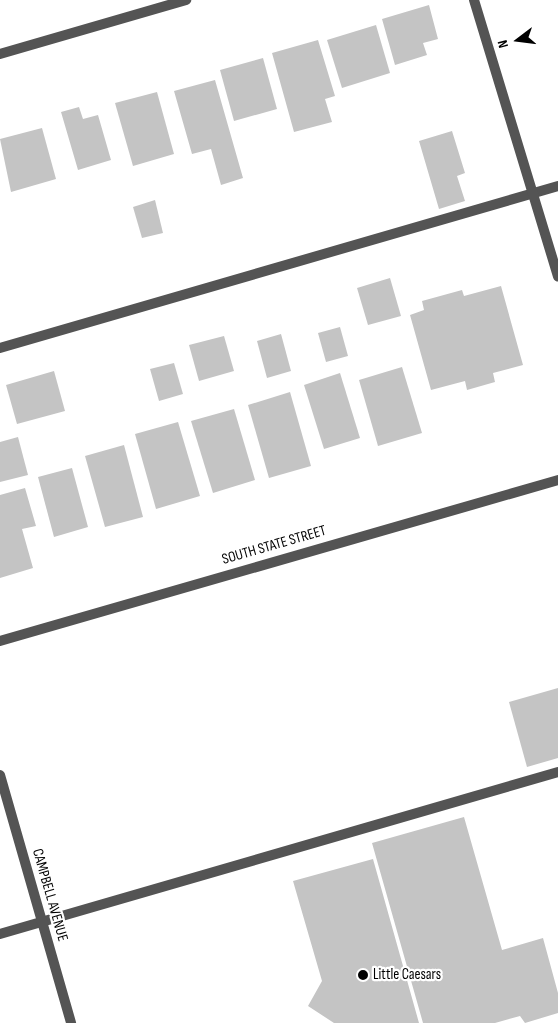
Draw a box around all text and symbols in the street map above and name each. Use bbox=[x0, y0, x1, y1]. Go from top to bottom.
north arrow bbox=[493, 15, 543, 65]
text: N bbox=[494, 38, 512, 50]
street label: SOUTH STATE STREET bbox=[220, 522, 328, 568]
street label: CAMPBELL AVENUE bbox=[28, 847, 72, 943]
place label: Little Caesars bbox=[373, 966, 441, 984]
marker: Little Caesars bbox=[357, 969, 369, 981]

